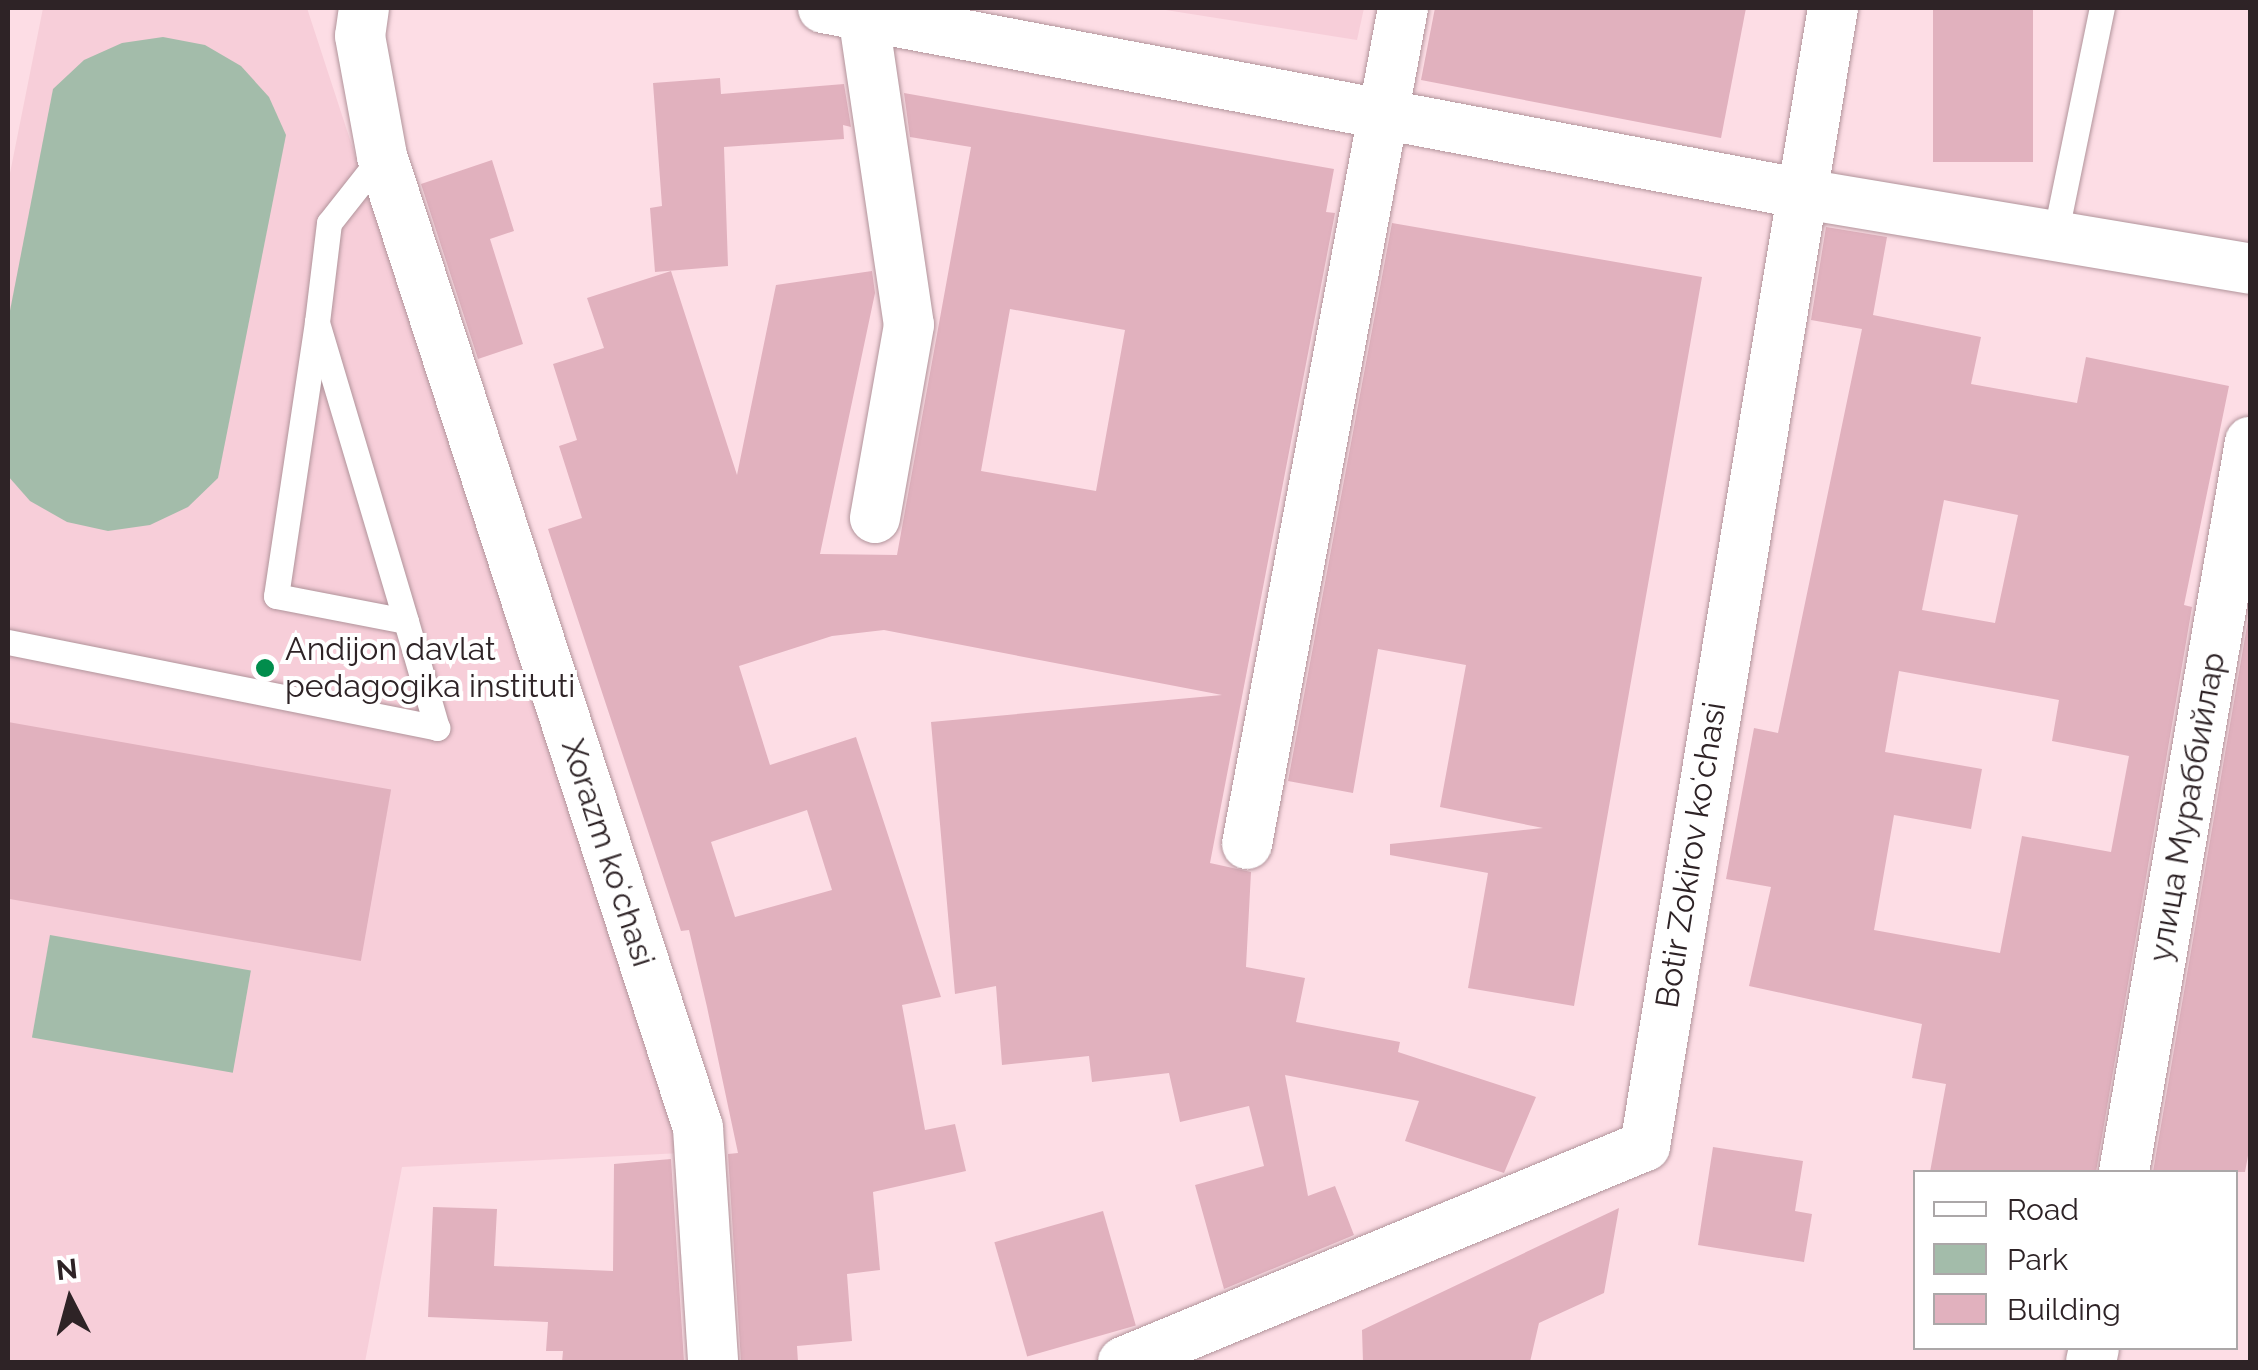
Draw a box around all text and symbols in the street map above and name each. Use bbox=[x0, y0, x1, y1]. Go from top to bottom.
place label: Andijon davlat pedagogika instituti bbox=[285, 631, 575, 706]
street label: улица Мураббийлар bbox=[2141, 649, 2233, 965]
marker: Andijon davlat pedagogika instituti bbox=[254, 657, 276, 679]
street label: Botir Zokirov koʻchasi bbox=[1648, 699, 1734, 1011]
street label: Xorazm koʻchasi bbox=[553, 735, 663, 971]
legend bbox=[1913, 1170, 2238, 1350]
text: Road bbox=[2007, 1192, 2079, 1227]
text: Park bbox=[2007, 1242, 2068, 1277]
north arrow bbox=[20, 1250, 120, 1350]
text: N bbox=[54, 1252, 79, 1287]
text: Building bbox=[2007, 1292, 2121, 1327]

